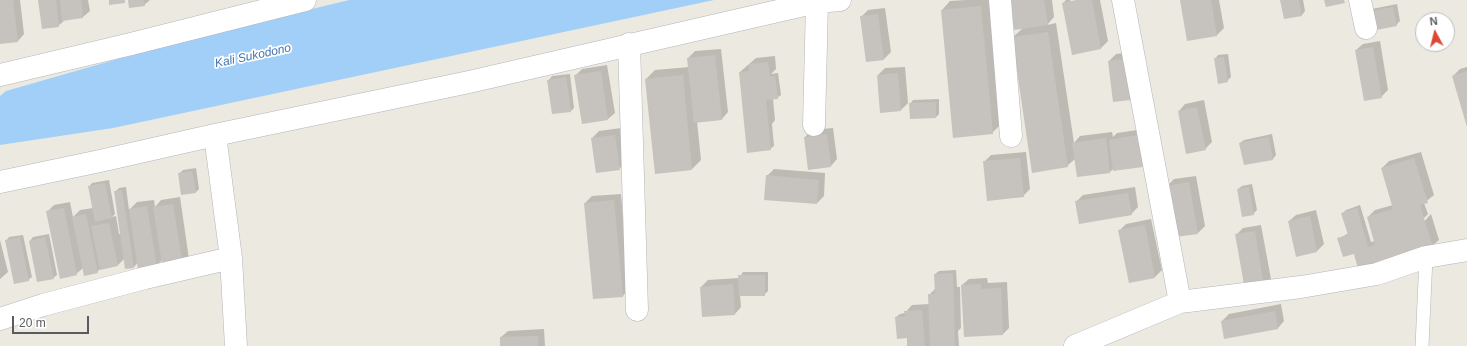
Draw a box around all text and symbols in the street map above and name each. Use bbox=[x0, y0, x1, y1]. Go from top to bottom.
north arrow bbox=[1415, 12, 1455, 52]
text: N bbox=[1429, 15, 1438, 28]
water label: Kali Sukodono bbox=[214, 41, 292, 71]
scale bar bbox=[14, 308, 91, 334]
text: 20 m bbox=[19, 316, 46, 330]

